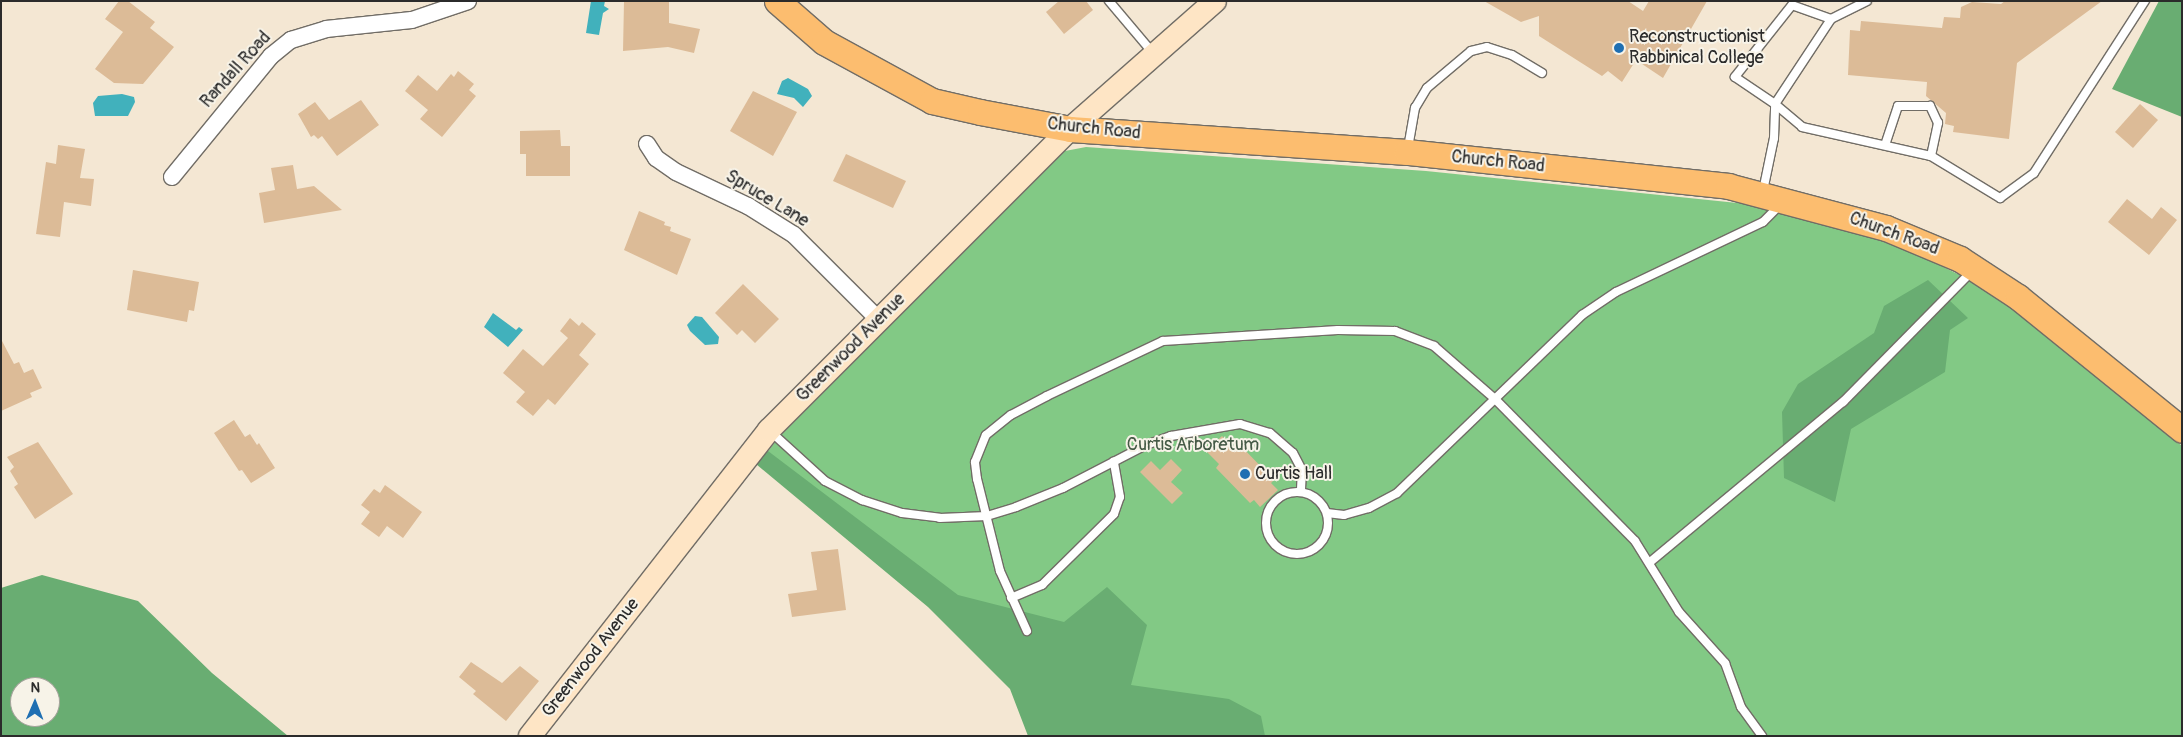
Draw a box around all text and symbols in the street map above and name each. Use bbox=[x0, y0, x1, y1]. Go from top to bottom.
street label: Randall Road bbox=[196, 27, 276, 113]
place label: Reconstructionist Rabbinical College bbox=[1629, 27, 1765, 70]
marker: Reconstructionist Rabbinical College bbox=[1613, 42, 1625, 54]
street label: Church Road bbox=[1046, 113, 1142, 145]
street label: Church Road bbox=[1450, 146, 1546, 178]
street label: Spruce Lane bbox=[721, 166, 813, 232]
street label: Church Road bbox=[1846, 208, 1942, 260]
street label: Greenwood Avenue bbox=[792, 289, 910, 407]
park label: Curtis Arboretum bbox=[1127, 434, 1259, 456]
place label: Curtis Hall bbox=[1255, 463, 1332, 485]
marker: Curtis Hall bbox=[1239, 468, 1251, 480]
street label: Greenwood Avenue bbox=[538, 594, 644, 722]
north arrow bbox=[10, 677, 60, 727]
text: N bbox=[30, 679, 40, 696]

